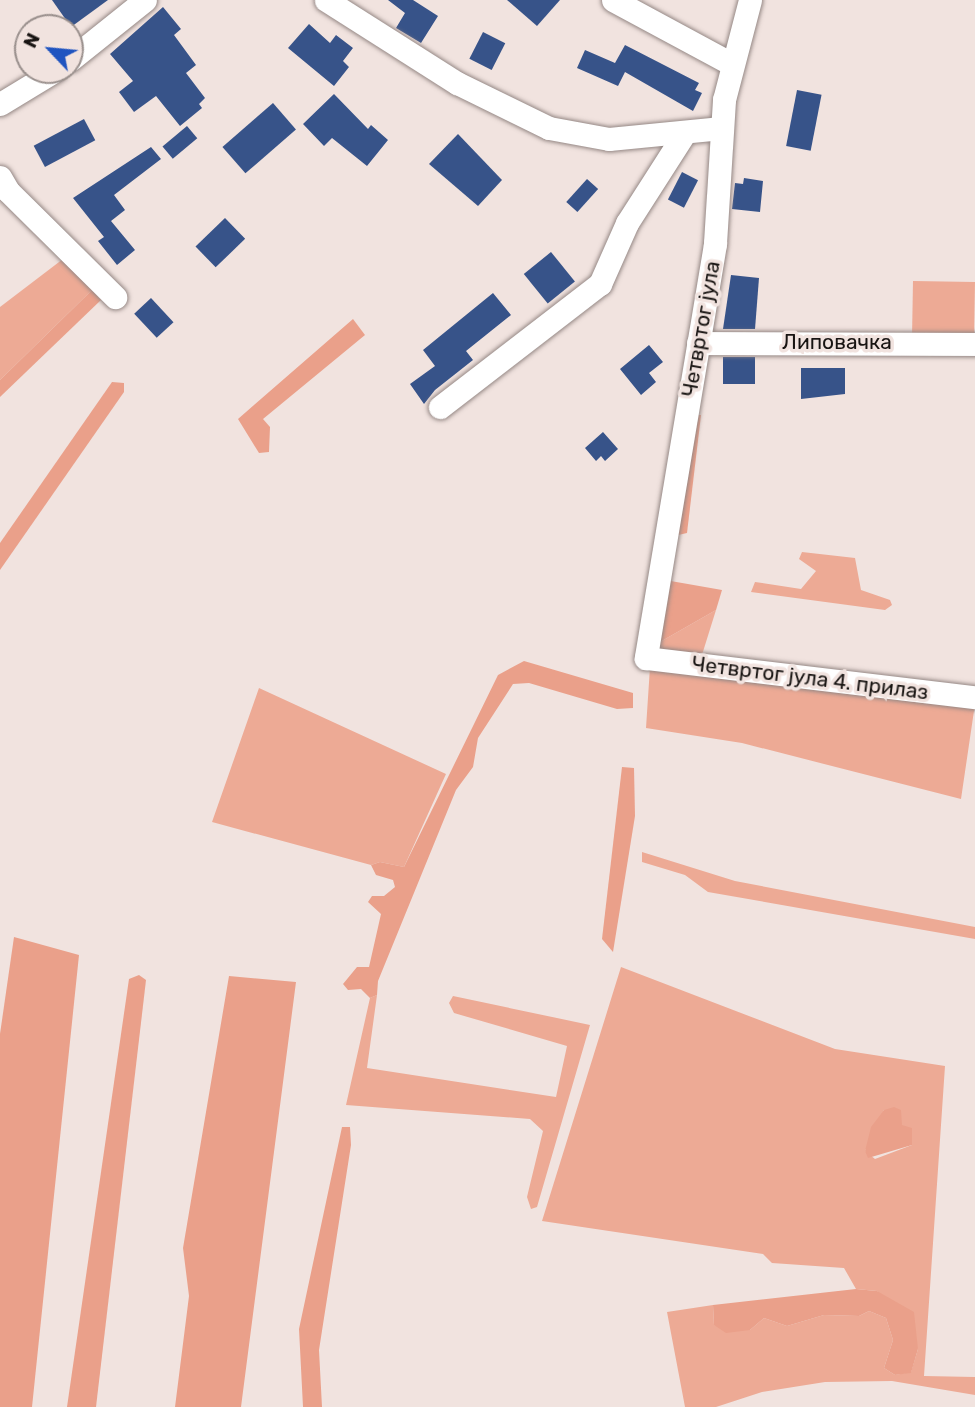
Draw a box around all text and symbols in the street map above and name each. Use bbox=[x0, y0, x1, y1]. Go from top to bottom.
north arrow bbox=[14, 14, 84, 84]
text: N bbox=[18, 29, 45, 52]
street label: Четвртог јула bbox=[677, 259, 725, 399]
street label: Липовачка bbox=[782, 329, 892, 355]
street label: Четвртог јула 4. прилаз bbox=[690, 651, 930, 705]

